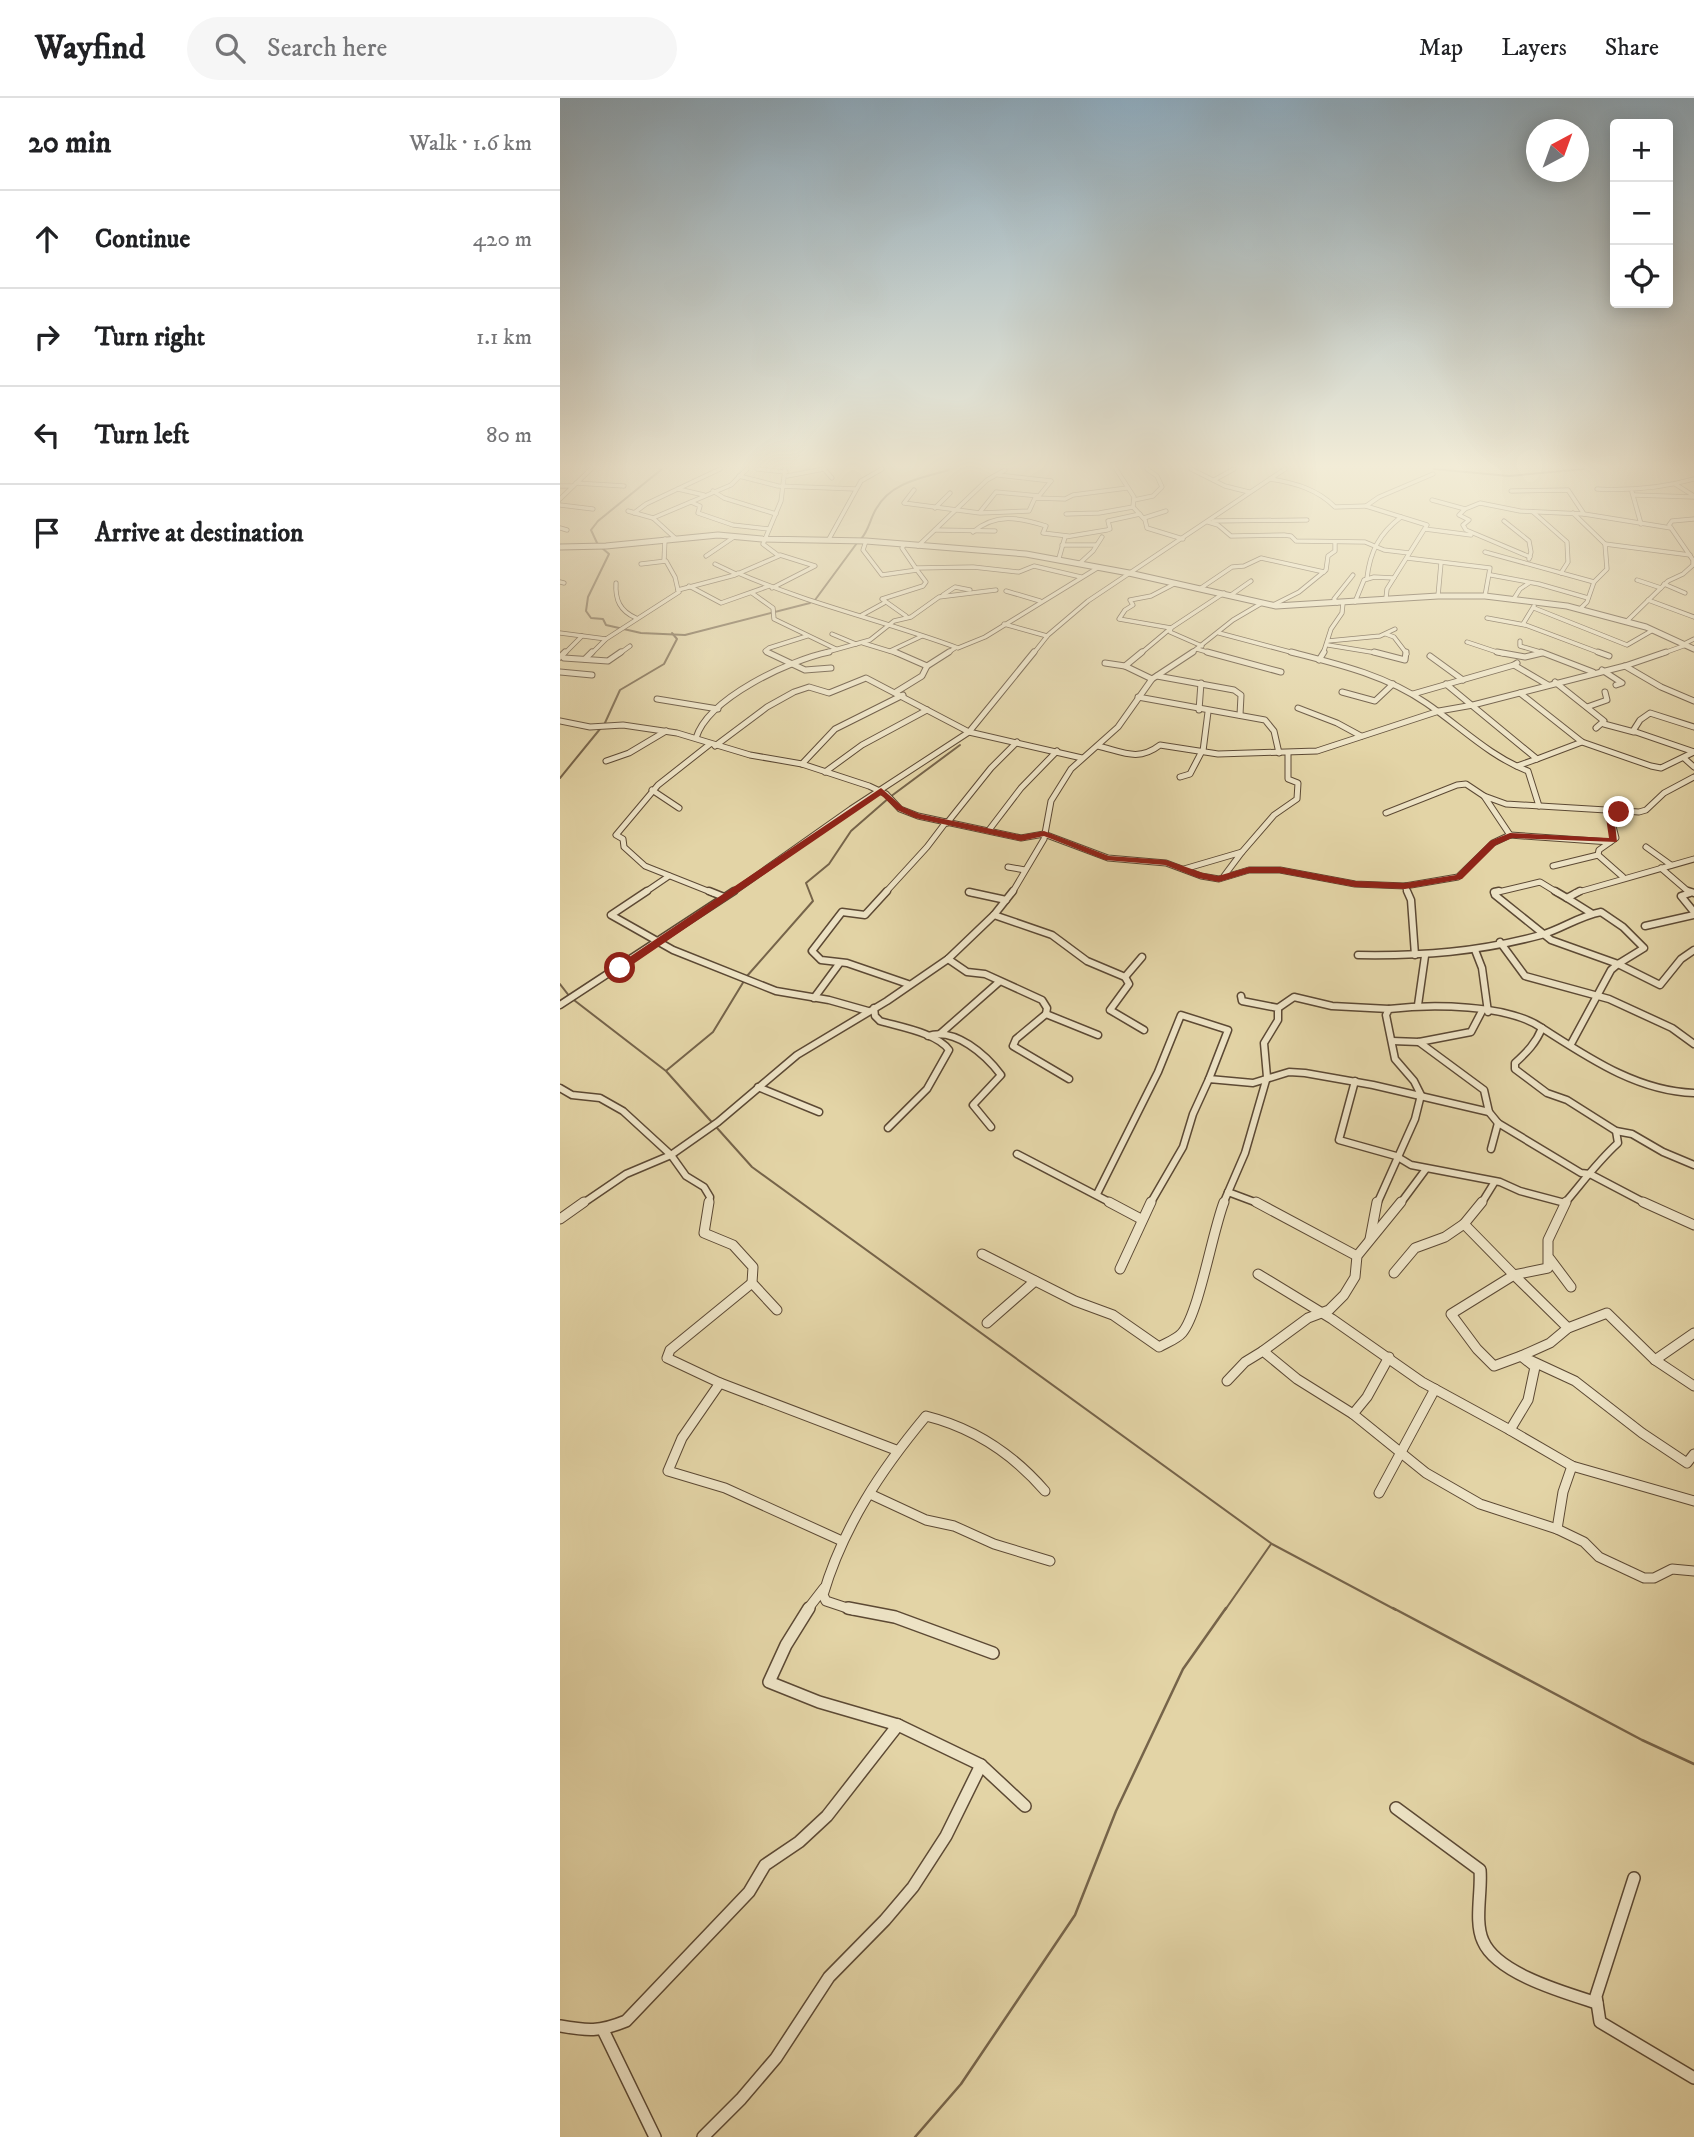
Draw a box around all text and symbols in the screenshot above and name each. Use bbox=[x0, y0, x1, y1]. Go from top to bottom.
search box bbox=[187, 17, 677, 80]
text: Wayfind bbox=[35, 28, 145, 69]
icon: search bbox=[211, 29, 249, 67]
text: Search here bbox=[267, 32, 387, 65]
text: Map bbox=[1419, 33, 1463, 63]
text: Layers bbox=[1501, 33, 1567, 63]
text: Share bbox=[1605, 33, 1659, 63]
north arrow bbox=[1526, 119, 1589, 182]
map controls bbox=[1610, 119, 1673, 308]
button: + bbox=[1610, 119, 1673, 182]
text: 20 min bbox=[28, 125, 111, 162]
text: Walk · 1.6 km bbox=[409, 129, 532, 158]
button: − bbox=[1610, 182, 1673, 245]
icon: ahead bbox=[28, 220, 66, 258]
text: Continue bbox=[95, 223, 190, 256]
text: 420 m bbox=[473, 225, 532, 254]
button: locate bbox=[1610, 245, 1673, 308]
icon: right bbox=[28, 318, 66, 356]
text: Turn right bbox=[95, 321, 205, 354]
text: 1.1 km bbox=[476, 323, 532, 352]
icon: left bbox=[28, 416, 66, 454]
text: Turn left bbox=[95, 419, 189, 452]
text: 80 m bbox=[486, 421, 532, 450]
icon: arrive bbox=[28, 514, 66, 552]
text: Arrive at destination bbox=[95, 517, 304, 550]
route end bbox=[1603, 796, 1634, 827]
route start bbox=[604, 952, 635, 983]

